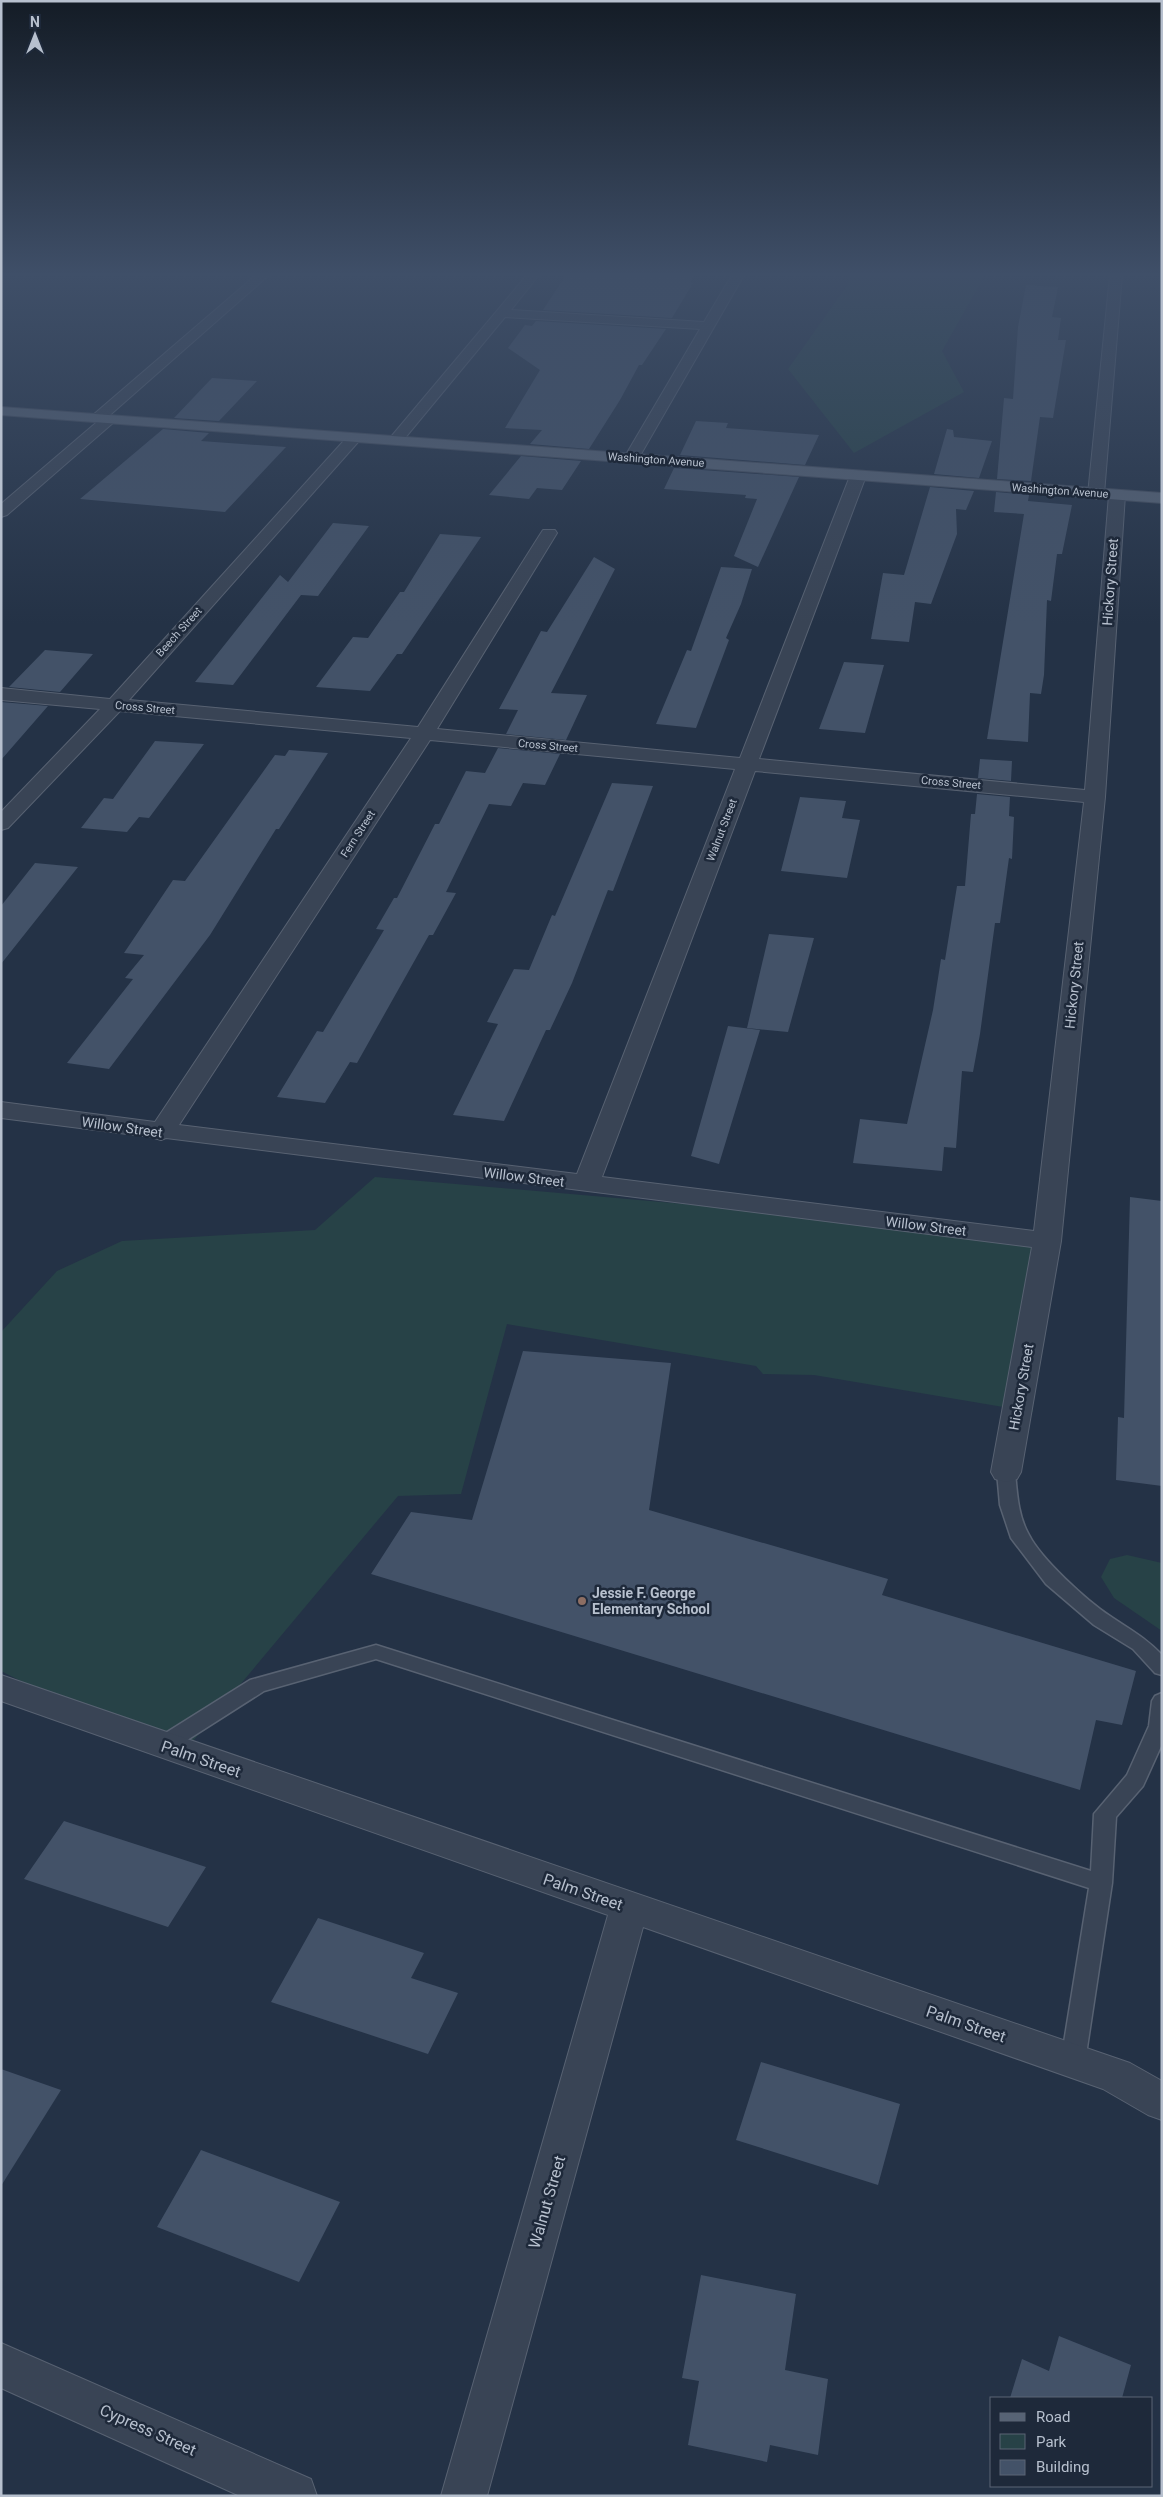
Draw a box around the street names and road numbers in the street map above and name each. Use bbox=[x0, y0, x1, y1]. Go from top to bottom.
street label: Washington Avenue bbox=[607, 450, 705, 470]
street label: Washington Avenue bbox=[1011, 481, 1109, 501]
street label: Hickory Street bbox=[1099, 537, 1121, 626]
street label: Beech Street bbox=[153, 604, 205, 659]
street label: Cross Street bbox=[114, 699, 176, 717]
street label: Cross Street bbox=[517, 737, 579, 755]
street label: Cross Street bbox=[920, 774, 982, 792]
street label: Walnut Street bbox=[704, 797, 740, 863]
street label: Fern Street bbox=[338, 808, 378, 860]
street label: Hickory Street bbox=[1061, 940, 1087, 1029]
street label: Willow Street bbox=[81, 1113, 164, 1141]
street label: Willow Street bbox=[483, 1164, 566, 1190]
street label: Willow Street bbox=[885, 1213, 968, 1239]
street label: Hickory Street bbox=[1006, 1342, 1037, 1432]
street label: Palm Street bbox=[159, 1737, 243, 1781]
street label: Palm Street bbox=[541, 1870, 625, 1914]
street label: Palm Street bbox=[924, 2002, 1008, 2046]
street label: Walnut Street bbox=[525, 2153, 569, 2251]
street label: Cypress Street bbox=[97, 2400, 199, 2460]

